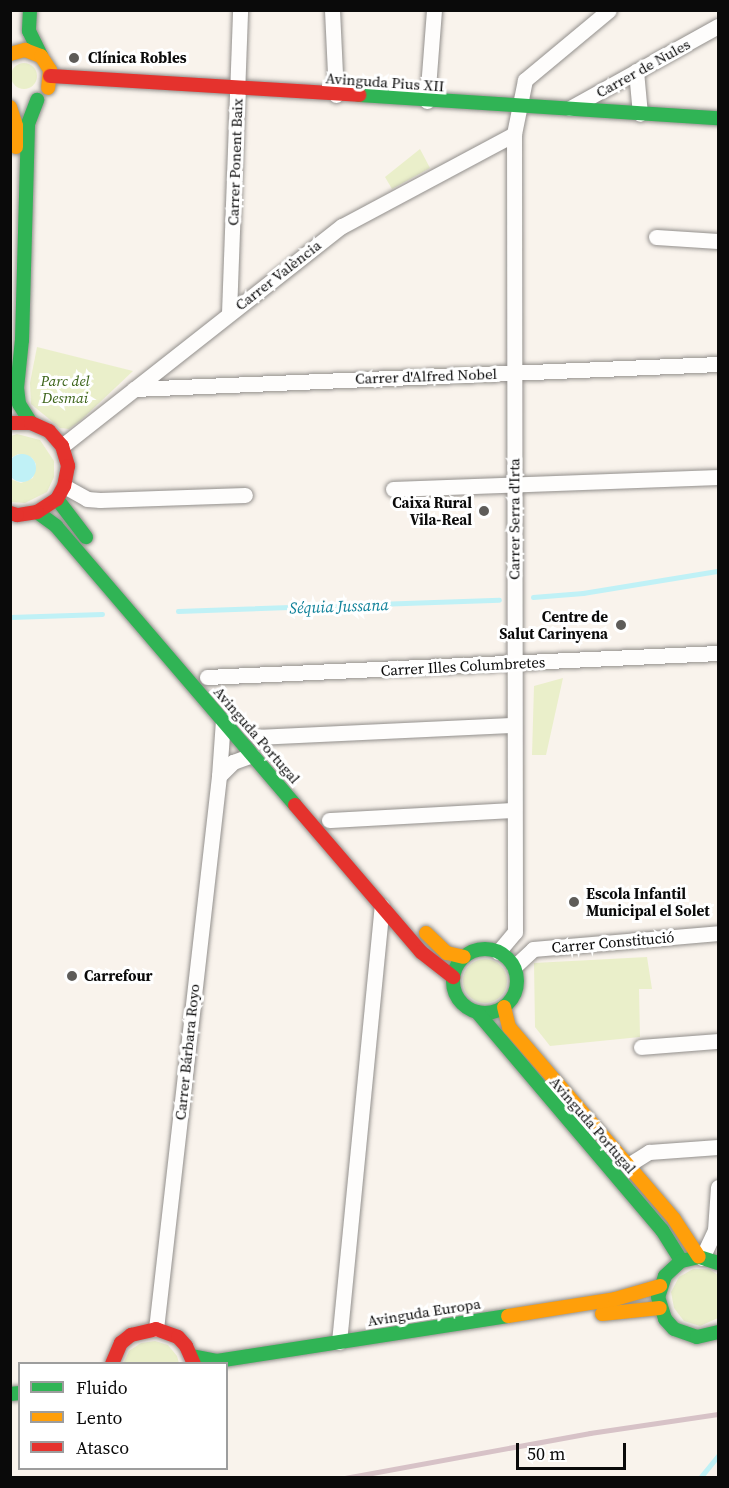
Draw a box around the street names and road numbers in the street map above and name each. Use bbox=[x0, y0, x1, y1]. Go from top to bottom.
street label: Carrer de Nules bbox=[593, 35, 693, 101]
street label: Avinguda Pius XII bbox=[325, 69, 445, 95]
street label: Carrer Ponent Baix bbox=[224, 98, 246, 226]
street label: Carrer València bbox=[231, 236, 325, 314]
street label: Carrer d'Alfred Nobel bbox=[355, 365, 497, 387]
street label: Carrer Serra d'Irta bbox=[505, 458, 523, 580]
street label: Carrer Illes Columbretes bbox=[380, 653, 546, 679]
street label: Avinguda Portugal bbox=[210, 683, 304, 787]
street label: Carrer Constitució bbox=[551, 928, 675, 956]
street label: Carrer Bárbara Royo bbox=[171, 983, 203, 1121]
street label: Avinguda Portugal bbox=[546, 1073, 640, 1177]
street label: Avinguda Europa bbox=[366, 1294, 482, 1330]

